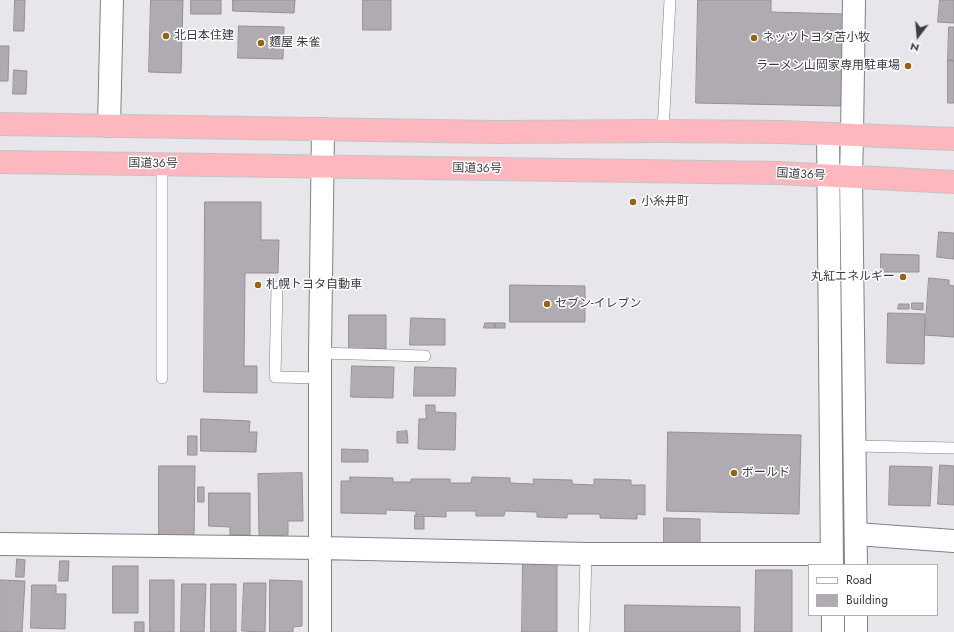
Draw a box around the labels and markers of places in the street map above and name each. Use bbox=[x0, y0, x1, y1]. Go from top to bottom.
place label: 北日本住建 bbox=[174, 29, 234, 43]
marker: 北日本住建 bbox=[161, 31, 171, 41]
place label: ネッツトヨタ苫小牧 bbox=[762, 31, 870, 45]
marker: ネッツトヨタ苫小牧 bbox=[749, 33, 759, 43]
place label: 麵屋 朱雀 bbox=[269, 36, 321, 50]
marker: 麵屋 朱雀 bbox=[256, 38, 266, 48]
place label: ラーメン山岡家専用駐車場 bbox=[756, 59, 900, 73]
marker: ラーメン山岡家専用駐車場 bbox=[903, 61, 913, 71]
place label: 小糸井町 bbox=[641, 195, 689, 209]
marker: 小糸井町 bbox=[628, 197, 638, 207]
place label: 丸紅エネルギー bbox=[811, 270, 895, 284]
marker: 丸紅エネルギー bbox=[898, 272, 908, 282]
place label: 札幌トヨタ自動車 bbox=[266, 278, 362, 292]
marker: 札幌トヨタ自動車 bbox=[253, 280, 263, 290]
place label: セブン-イレブン bbox=[555, 297, 642, 311]
marker: セブン-イレブン bbox=[542, 299, 552, 309]
place label: ボールド bbox=[742, 466, 790, 480]
marker: ボールド bbox=[729, 468, 739, 478]

